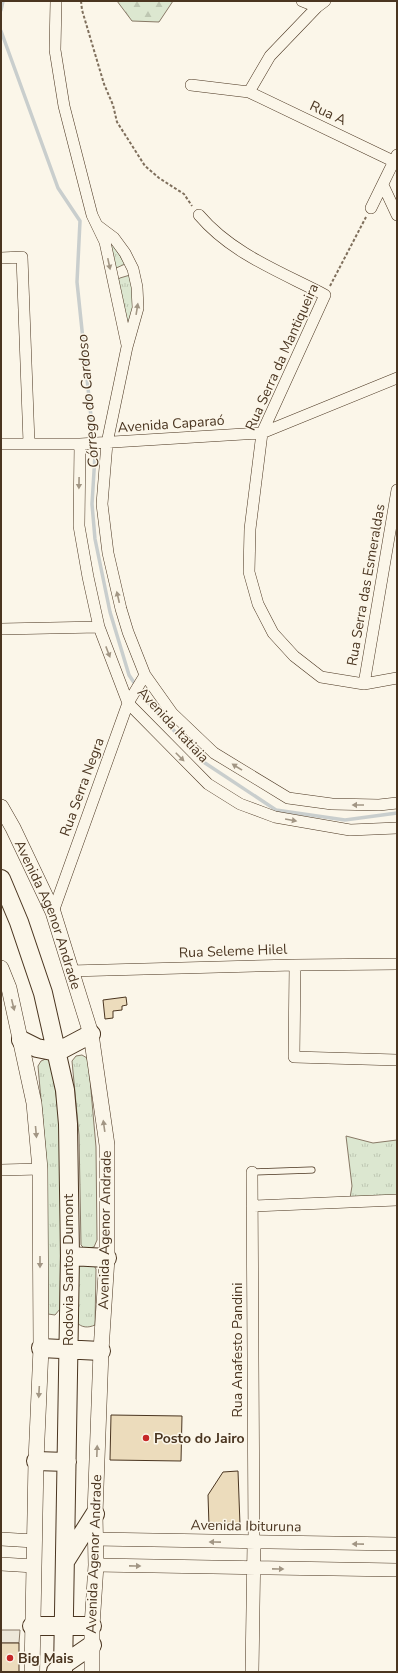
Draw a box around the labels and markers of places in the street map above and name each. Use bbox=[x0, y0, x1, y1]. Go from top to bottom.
place label: Posto do Jairo bbox=[154, 1429, 245, 1448]
marker: Posto do Jairo bbox=[141, 1433, 151, 1443]
place label: Big Mais bbox=[18, 1649, 74, 1668]
marker: Big Mais bbox=[5, 1653, 15, 1663]

